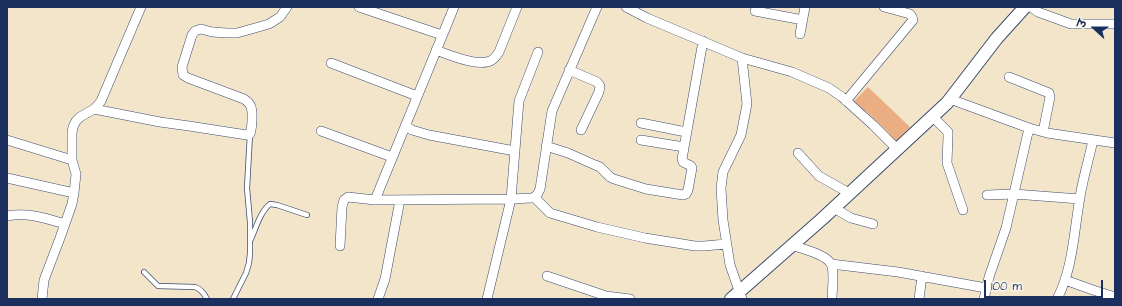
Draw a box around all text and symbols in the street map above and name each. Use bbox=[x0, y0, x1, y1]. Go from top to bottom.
north arrow bbox=[1074, 8, 1114, 48]
text: उ bbox=[1074, 17, 1091, 30]
scale bar bbox=[986, 272, 1105, 298]
text: 100 m bbox=[991, 278, 1022, 295]

